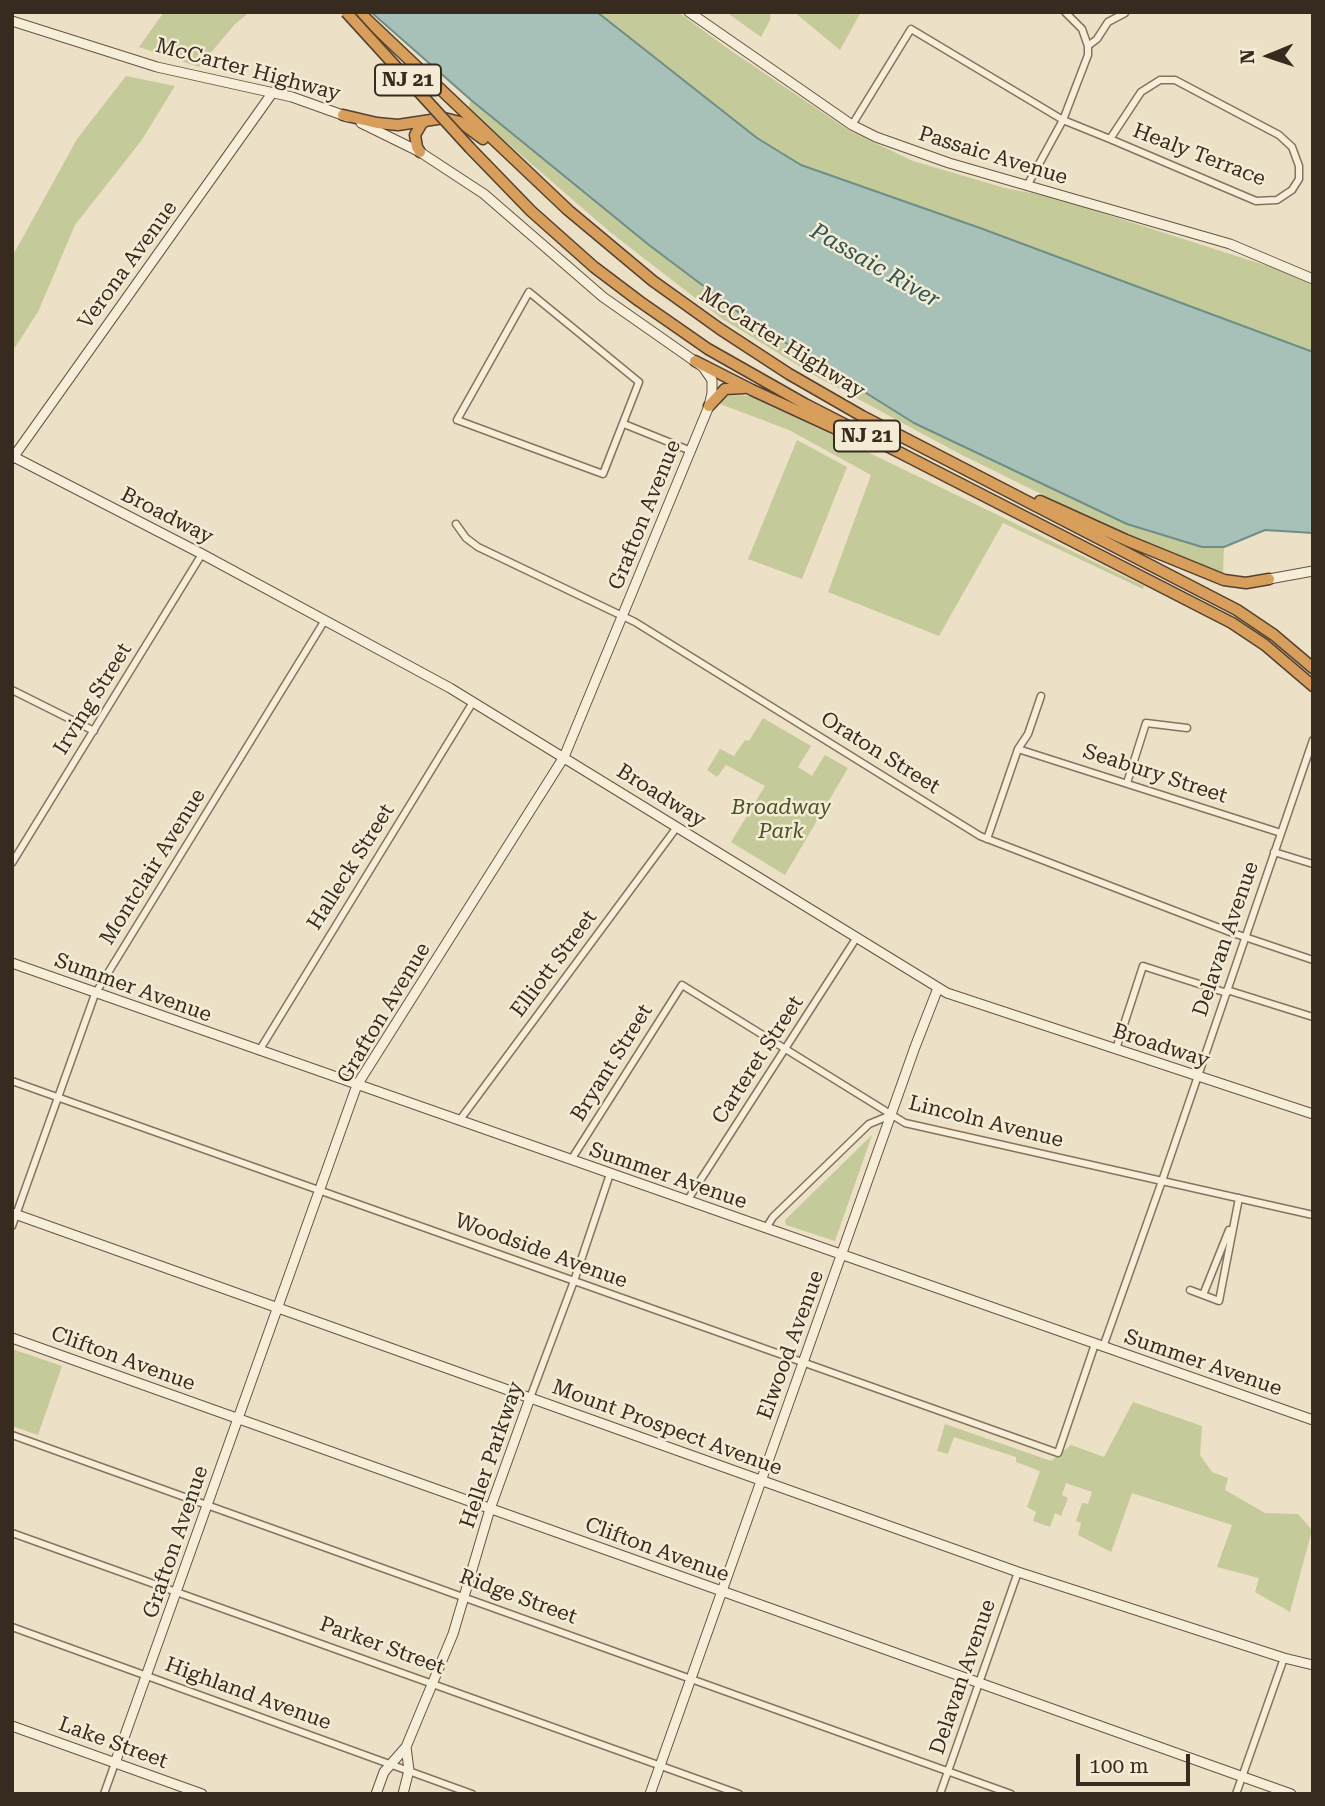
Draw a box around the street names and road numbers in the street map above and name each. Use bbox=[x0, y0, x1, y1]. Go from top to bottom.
street label: McCarter Highway bbox=[153, 33, 343, 107]
road number: NJ 21 bbox=[375, 64, 441, 96]
street label: Healy Terrace bbox=[1129, 118, 1269, 192]
street label: Passaic Avenue bbox=[915, 121, 1071, 191]
street label: Verona Avenue bbox=[73, 196, 183, 334]
street label: McCarter Highway bbox=[695, 282, 869, 404]
road number: NJ 21 bbox=[834, 420, 900, 452]
street label: Grafton Avenue bbox=[603, 436, 687, 594]
street label: Broadway bbox=[117, 482, 217, 550]
street label: Irving Street bbox=[49, 639, 137, 759]
street label: Oraton Street bbox=[816, 706, 944, 800]
street label: Seabury Street bbox=[1080, 739, 1230, 809]
street label: Broadway bbox=[612, 759, 710, 833]
street label: Montclair Avenue bbox=[95, 784, 211, 950]
street label: Halleck Street bbox=[302, 799, 400, 935]
street label: Delavan Avenue bbox=[1188, 858, 1264, 1020]
street label: Elliott Street bbox=[506, 906, 602, 1022]
street label: Grafton Avenue bbox=[332, 938, 436, 1088]
street label: Summer Avenue bbox=[51, 948, 215, 1028]
street label: Carteret Street bbox=[707, 991, 809, 1129]
street label: Bryant Street bbox=[566, 1000, 658, 1126]
street label: Broadway bbox=[1110, 1019, 1212, 1073]
street label: Lincoln Avenue bbox=[906, 1091, 1066, 1153]
street label: Summer Avenue bbox=[586, 1137, 750, 1215]
street label: Woodside Avenue bbox=[451, 1208, 631, 1294]
street label: Elwood Avenue bbox=[752, 1267, 830, 1423]
street label: Clifton Avenue bbox=[47, 1321, 199, 1397]
street label: Summer Avenue bbox=[1121, 1324, 1285, 1402]
street label: Mount Prospect Avenue bbox=[549, 1375, 785, 1481]
street label: Heller Parkway bbox=[455, 1378, 529, 1532]
street label: Grafton Avenue bbox=[138, 1462, 214, 1622]
street label: Clifton Avenue bbox=[581, 1512, 733, 1588]
street label: Ridge Street bbox=[456, 1564, 580, 1630]
street label: Delavan Avenue bbox=[925, 1596, 1001, 1758]
street label: Parker Street bbox=[316, 1612, 448, 1680]
street label: Highland Avenue bbox=[162, 1652, 334, 1736]
street label: Lake Street bbox=[55, 1712, 171, 1774]

